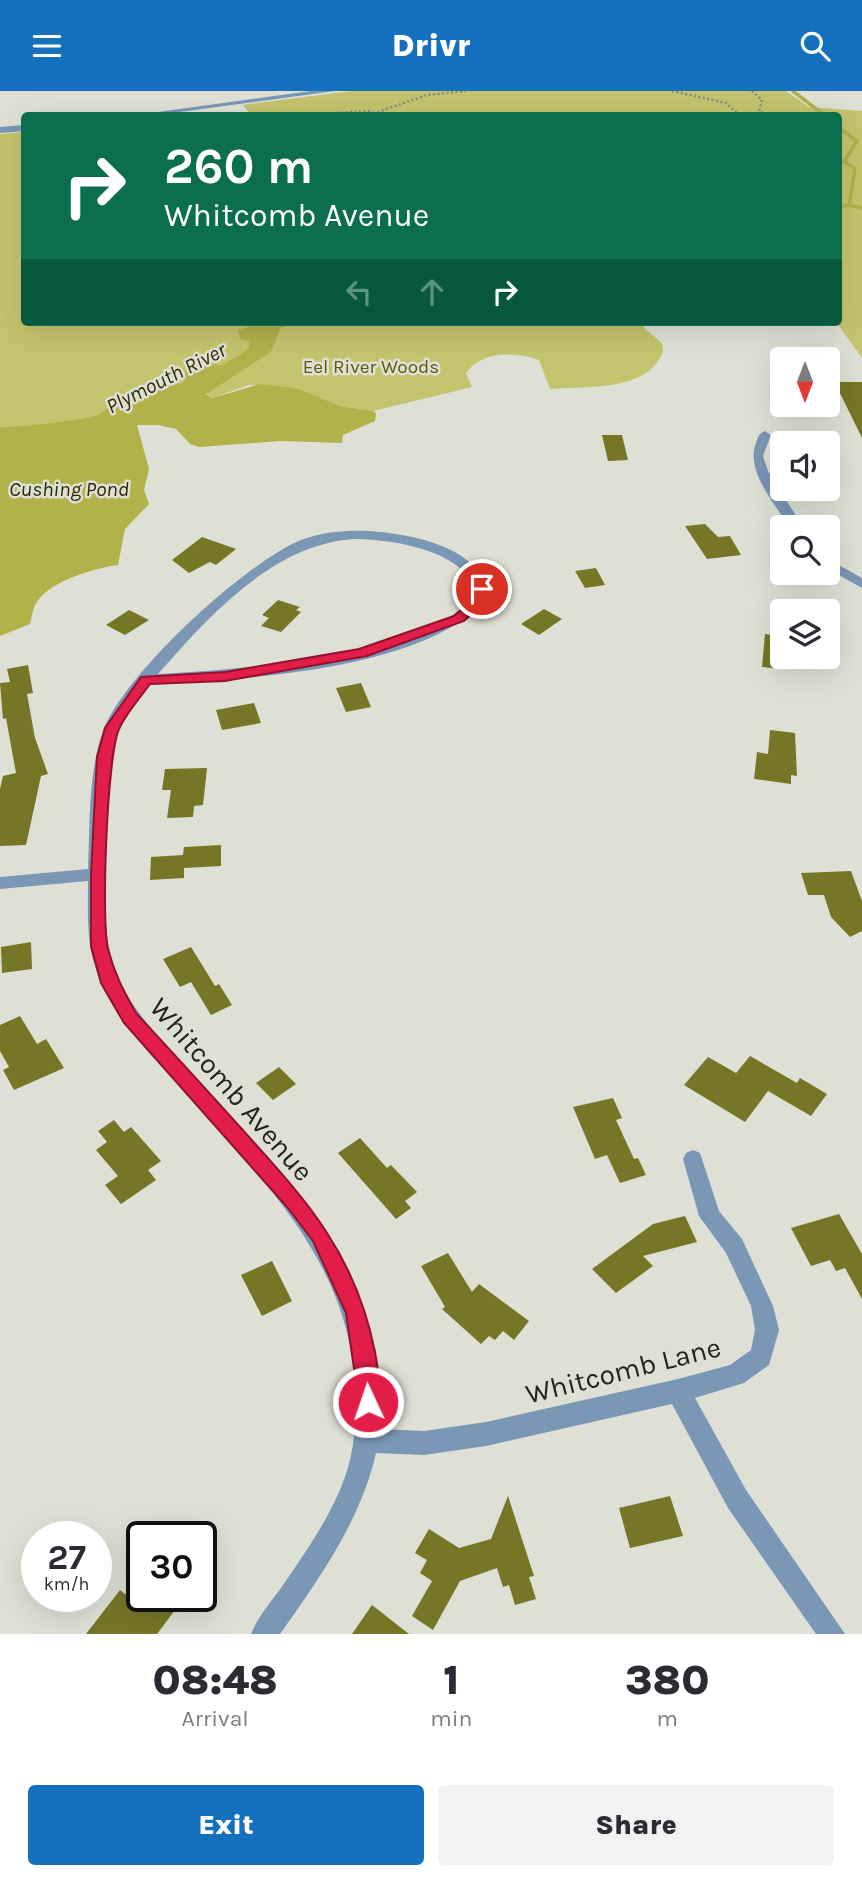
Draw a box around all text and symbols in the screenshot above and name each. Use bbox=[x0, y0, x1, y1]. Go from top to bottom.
icon: menu bbox=[28, 27, 66, 65]
text: Drivr bbox=[392, 27, 470, 64]
icon: search bbox=[796, 27, 834, 65]
text: 260 m bbox=[164, 138, 313, 195]
icon: right bbox=[49, 140, 140, 231]
text: Whitcomb Avenue bbox=[164, 197, 429, 234]
icon: left bbox=[340, 273, 378, 311]
icon: ahead bbox=[413, 273, 451, 311]
icon: right bbox=[486, 273, 524, 311]
water label: Plymouth River bbox=[102, 337, 231, 418]
north arrow bbox=[770, 347, 840, 417]
map controls bbox=[770, 347, 840, 669]
park label: Eel River Woods bbox=[303, 356, 439, 378]
button: sound bbox=[770, 431, 840, 501]
water label: Cushing Pond bbox=[9, 477, 129, 501]
button: search bbox=[770, 515, 840, 585]
pin bbox=[452, 559, 512, 619]
icon: arrive bbox=[463, 570, 501, 608]
button: layers bbox=[770, 599, 840, 669]
street label: Whitcomb Avenue bbox=[143, 991, 320, 1188]
street label: Whitcomb Lane bbox=[522, 1330, 724, 1411]
position arrow bbox=[331, 1365, 405, 1439]
speed limit sign: 30 bbox=[126, 1521, 217, 1612]
text: 27 bbox=[47, 1537, 86, 1578]
text: km/h bbox=[44, 1573, 89, 1595]
text: 08:48 bbox=[153, 1655, 278, 1705]
text: 1 bbox=[443, 1655, 459, 1705]
text: 380 bbox=[625, 1655, 709, 1705]
text: Arrival bbox=[181, 1705, 249, 1732]
text: min bbox=[430, 1705, 472, 1732]
text: m bbox=[656, 1705, 678, 1732]
button: Exit bbox=[28, 1785, 424, 1865]
button: Share bbox=[438, 1785, 834, 1865]

